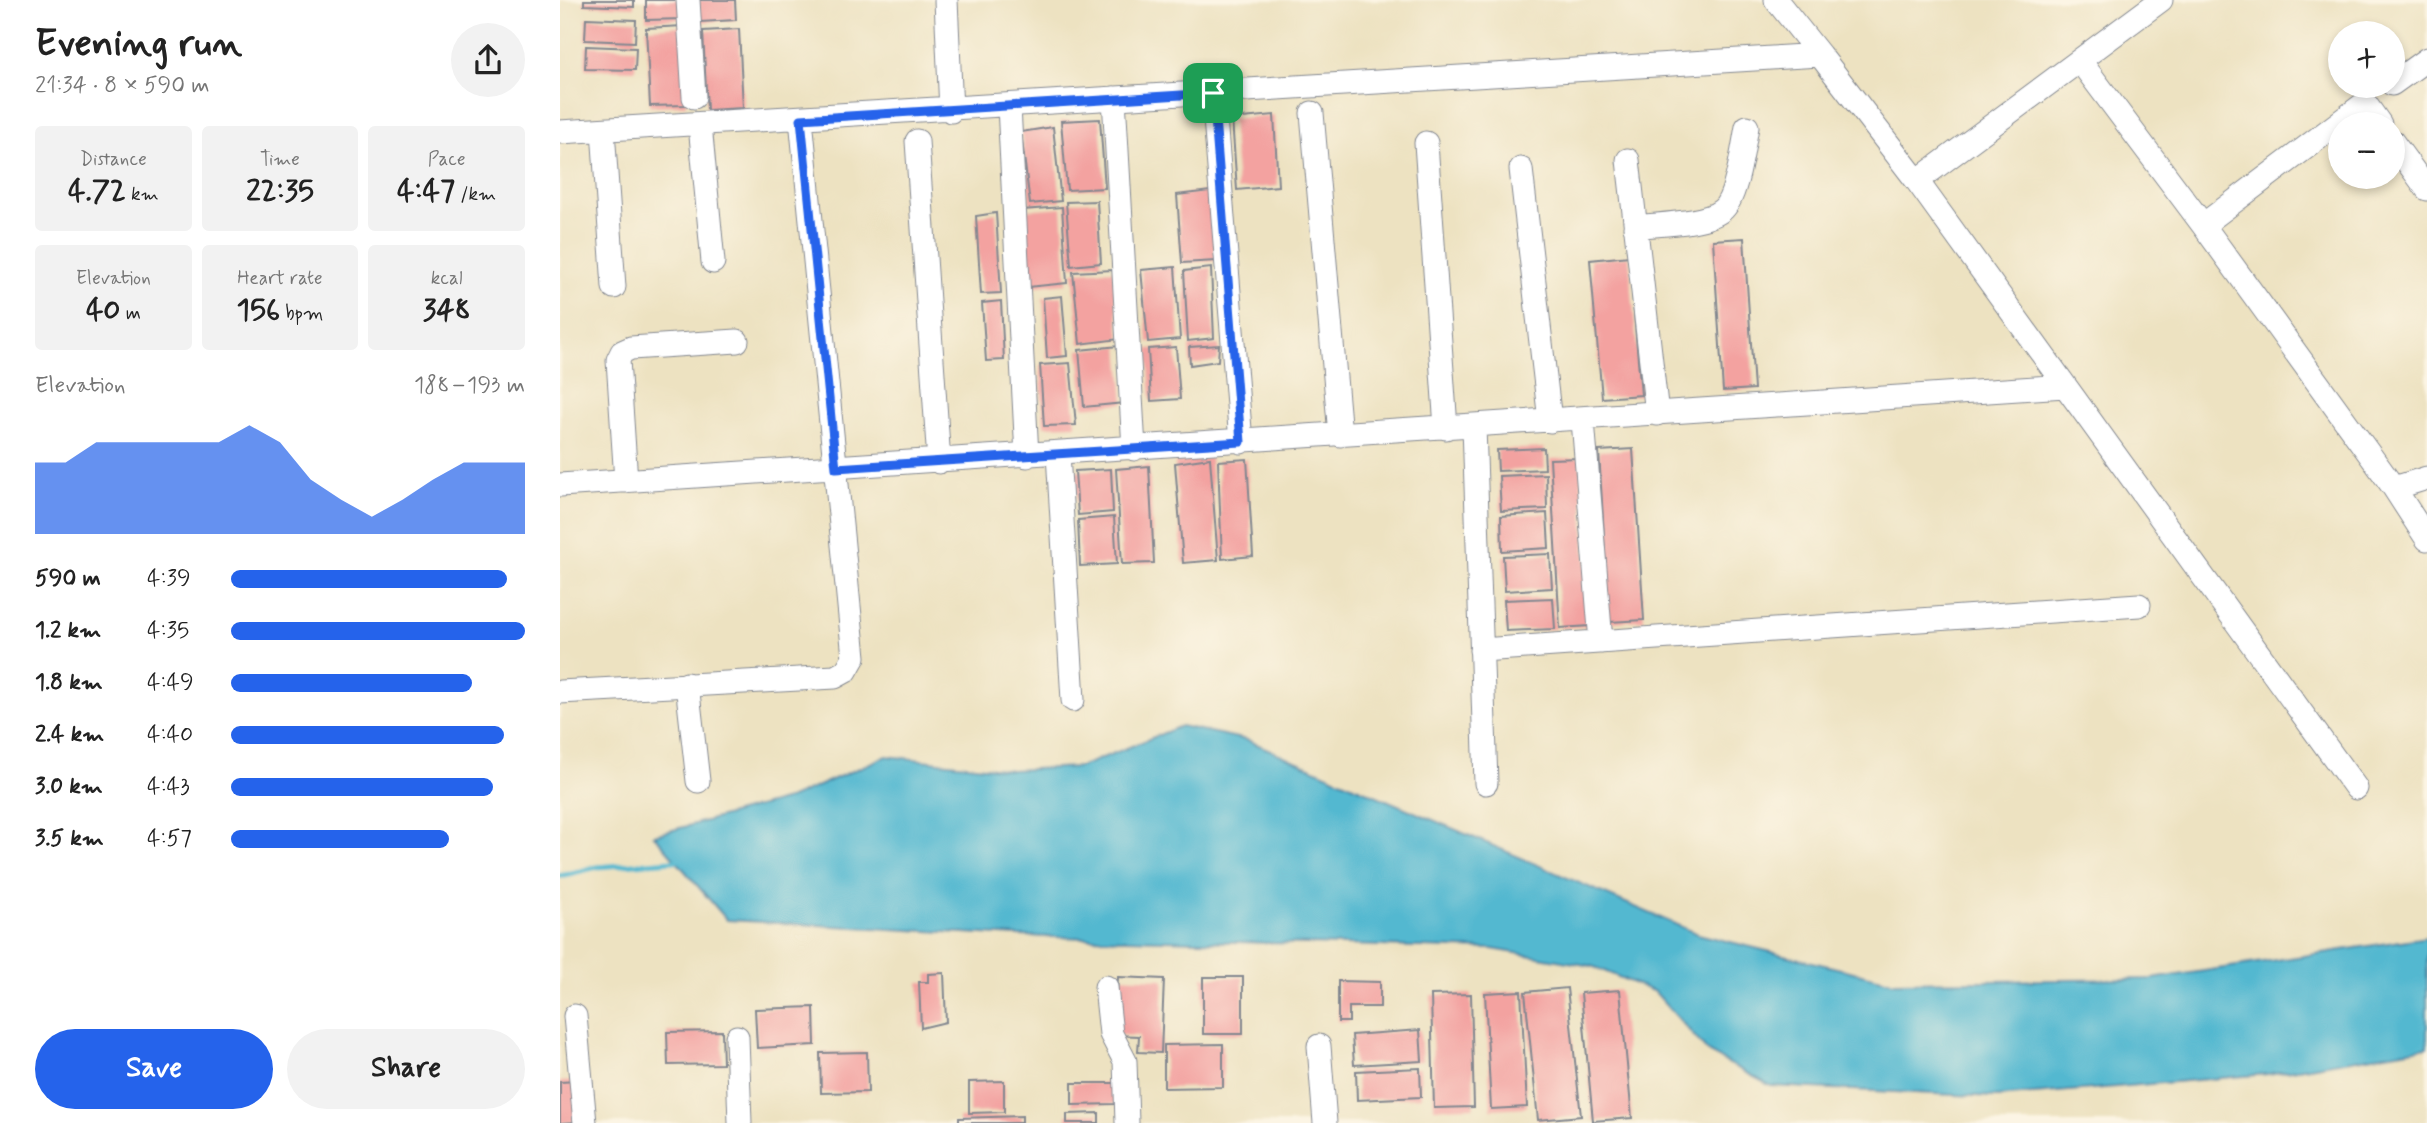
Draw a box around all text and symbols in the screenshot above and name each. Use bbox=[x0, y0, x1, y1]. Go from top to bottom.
text: Evening run bbox=[35, 20, 242, 69]
map controls bbox=[2328, 21, 2405, 189]
button: + bbox=[2328, 21, 2405, 98]
button: share bbox=[451, 23, 525, 97]
pin bbox=[1183, 63, 1243, 123]
text: 21:34 · 8 × 590 m bbox=[35, 71, 210, 101]
icon: arrive bbox=[1194, 74, 1232, 112]
button: − bbox=[2328, 112, 2405, 189]
text: Distance bbox=[80, 147, 147, 172]
text: Time bbox=[260, 147, 300, 172]
text: Pace bbox=[428, 147, 466, 172]
text: 4.72 bbox=[68, 172, 126, 211]
text: 22:35 bbox=[246, 172, 314, 211]
text: 4:47 bbox=[397, 172, 455, 211]
text: km bbox=[126, 182, 159, 207]
text: /km bbox=[455, 182, 496, 207]
text: Elevation bbox=[76, 266, 151, 291]
text: Heart rate bbox=[237, 266, 323, 291]
text: kcal bbox=[431, 266, 463, 291]
text: 40 bbox=[86, 291, 121, 330]
text: 156 bbox=[237, 291, 280, 330]
text: 348 bbox=[423, 291, 471, 330]
text: m bbox=[121, 301, 141, 326]
text: bpm bbox=[280, 301, 323, 326]
text: Elevation bbox=[35, 371, 126, 401]
text: 188–193 m bbox=[414, 371, 525, 401]
text: 590 m bbox=[35, 564, 101, 594]
text: 4:39 bbox=[147, 564, 191, 594]
text: 1.2 km bbox=[35, 616, 101, 646]
text: 4:35 bbox=[147, 616, 189, 646]
text: 1.8 km bbox=[35, 668, 103, 698]
text: 4:49 bbox=[147, 668, 194, 698]
text: 2.4 km bbox=[35, 720, 104, 750]
text: 4:40 bbox=[147, 720, 193, 750]
text: 3.0 km bbox=[35, 772, 103, 802]
text: 4:43 bbox=[147, 772, 190, 802]
text: 3.5 km bbox=[35, 824, 104, 854]
text: 4:57 bbox=[147, 824, 192, 854]
button: Save bbox=[35, 1029, 273, 1109]
button: Share bbox=[287, 1029, 525, 1109]

